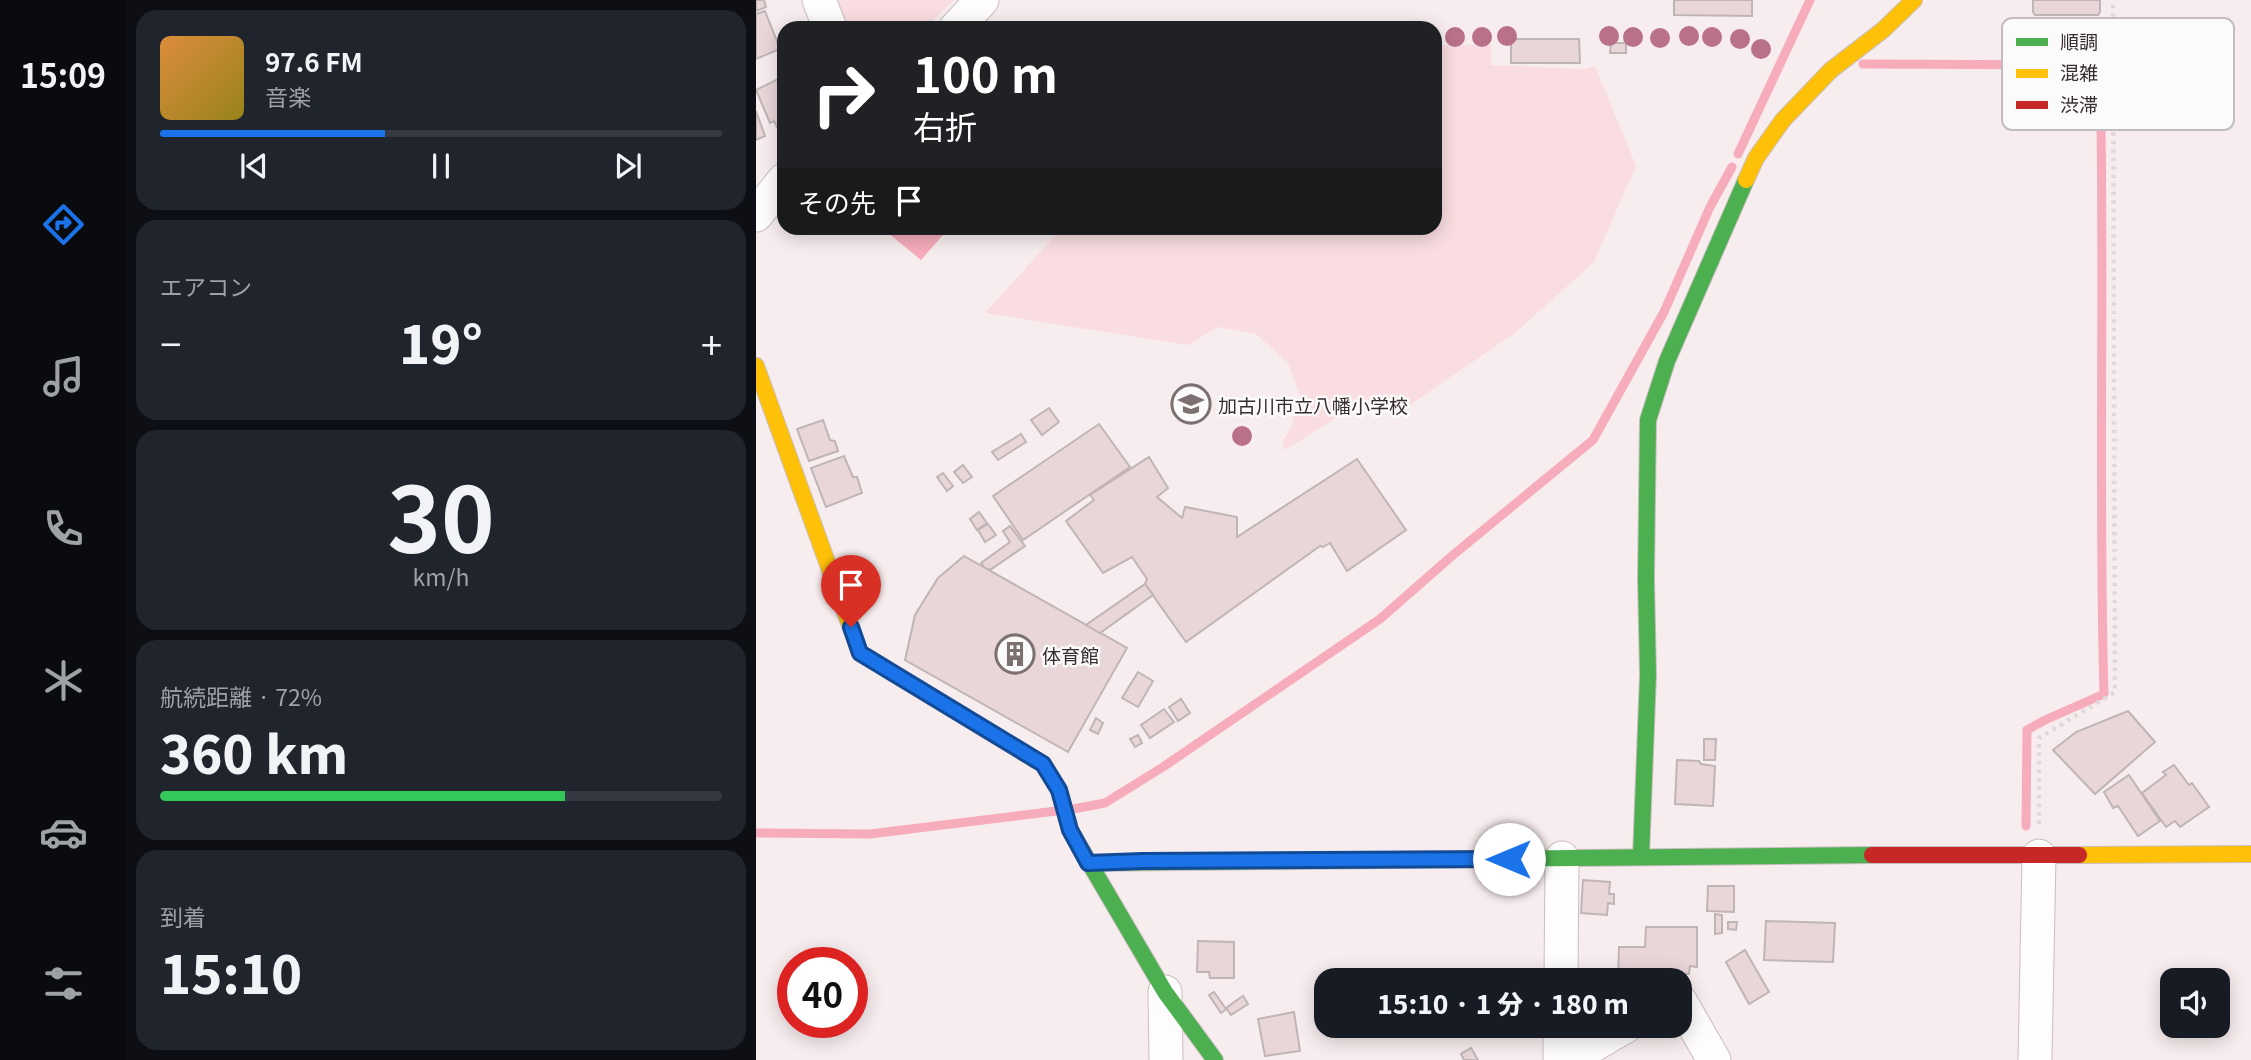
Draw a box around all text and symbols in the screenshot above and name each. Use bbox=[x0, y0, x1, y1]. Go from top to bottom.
legend bbox=[2002, 18, 2234, 130]
text: 順調 bbox=[2060, 27, 2098, 54]
text: 100 m bbox=[913, 36, 1058, 107]
text: 97.6 FM bbox=[265, 42, 363, 79]
icon: right bbox=[798, 49, 889, 140]
text: 15:09 bbox=[20, 51, 106, 97]
text: 混雑 bbox=[2060, 58, 2098, 85]
text: 音楽 bbox=[265, 79, 311, 113]
text: 渋滞 bbox=[2060, 90, 2098, 117]
text: 右折 bbox=[913, 102, 977, 148]
icon: previous bbox=[235, 147, 273, 185]
icon: pause bbox=[422, 147, 460, 185]
icon: next bbox=[609, 147, 647, 185]
icon: arrive bbox=[890, 182, 928, 220]
text: その先 bbox=[798, 183, 876, 220]
icon: directions bbox=[39, 200, 88, 249]
text: エアコン bbox=[160, 269, 252, 303]
text: 19° bbox=[399, 304, 483, 379]
text: − bbox=[160, 315, 181, 370]
text: + bbox=[701, 315, 722, 370]
icon: music bbox=[39, 352, 88, 401]
school or university icon: 加古川市立八幡小学校 bbox=[1170, 383, 1212, 425]
place label: 加古川市立八幡小学校 bbox=[1218, 391, 1408, 418]
text: 30 bbox=[387, 447, 495, 579]
icon: phone bbox=[39, 504, 88, 553]
pin bbox=[821, 555, 881, 627]
text: km/h bbox=[413, 559, 469, 593]
icon: arrive bbox=[832, 566, 870, 604]
building icon: 体育館 bbox=[994, 633, 1036, 675]
place label: 体育館 bbox=[1042, 641, 1099, 668]
icon: climate bbox=[39, 656, 88, 705]
text: 航続距離 · 72% bbox=[160, 679, 322, 713]
text: 360 km bbox=[160, 714, 348, 789]
icon: car bbox=[39, 808, 88, 857]
position arrow bbox=[1472, 822, 1546, 896]
text: 到着 bbox=[160, 899, 206, 933]
text: 15:10 bbox=[160, 934, 302, 1009]
speed limit sign: 40 bbox=[777, 947, 868, 1038]
icon: filters bbox=[39, 959, 88, 1008]
map controls bbox=[2160, 968, 2230, 1038]
button: sound bbox=[2160, 968, 2230, 1038]
text: 15:10 · 1 分 · 180 m bbox=[1377, 984, 1629, 1021]

